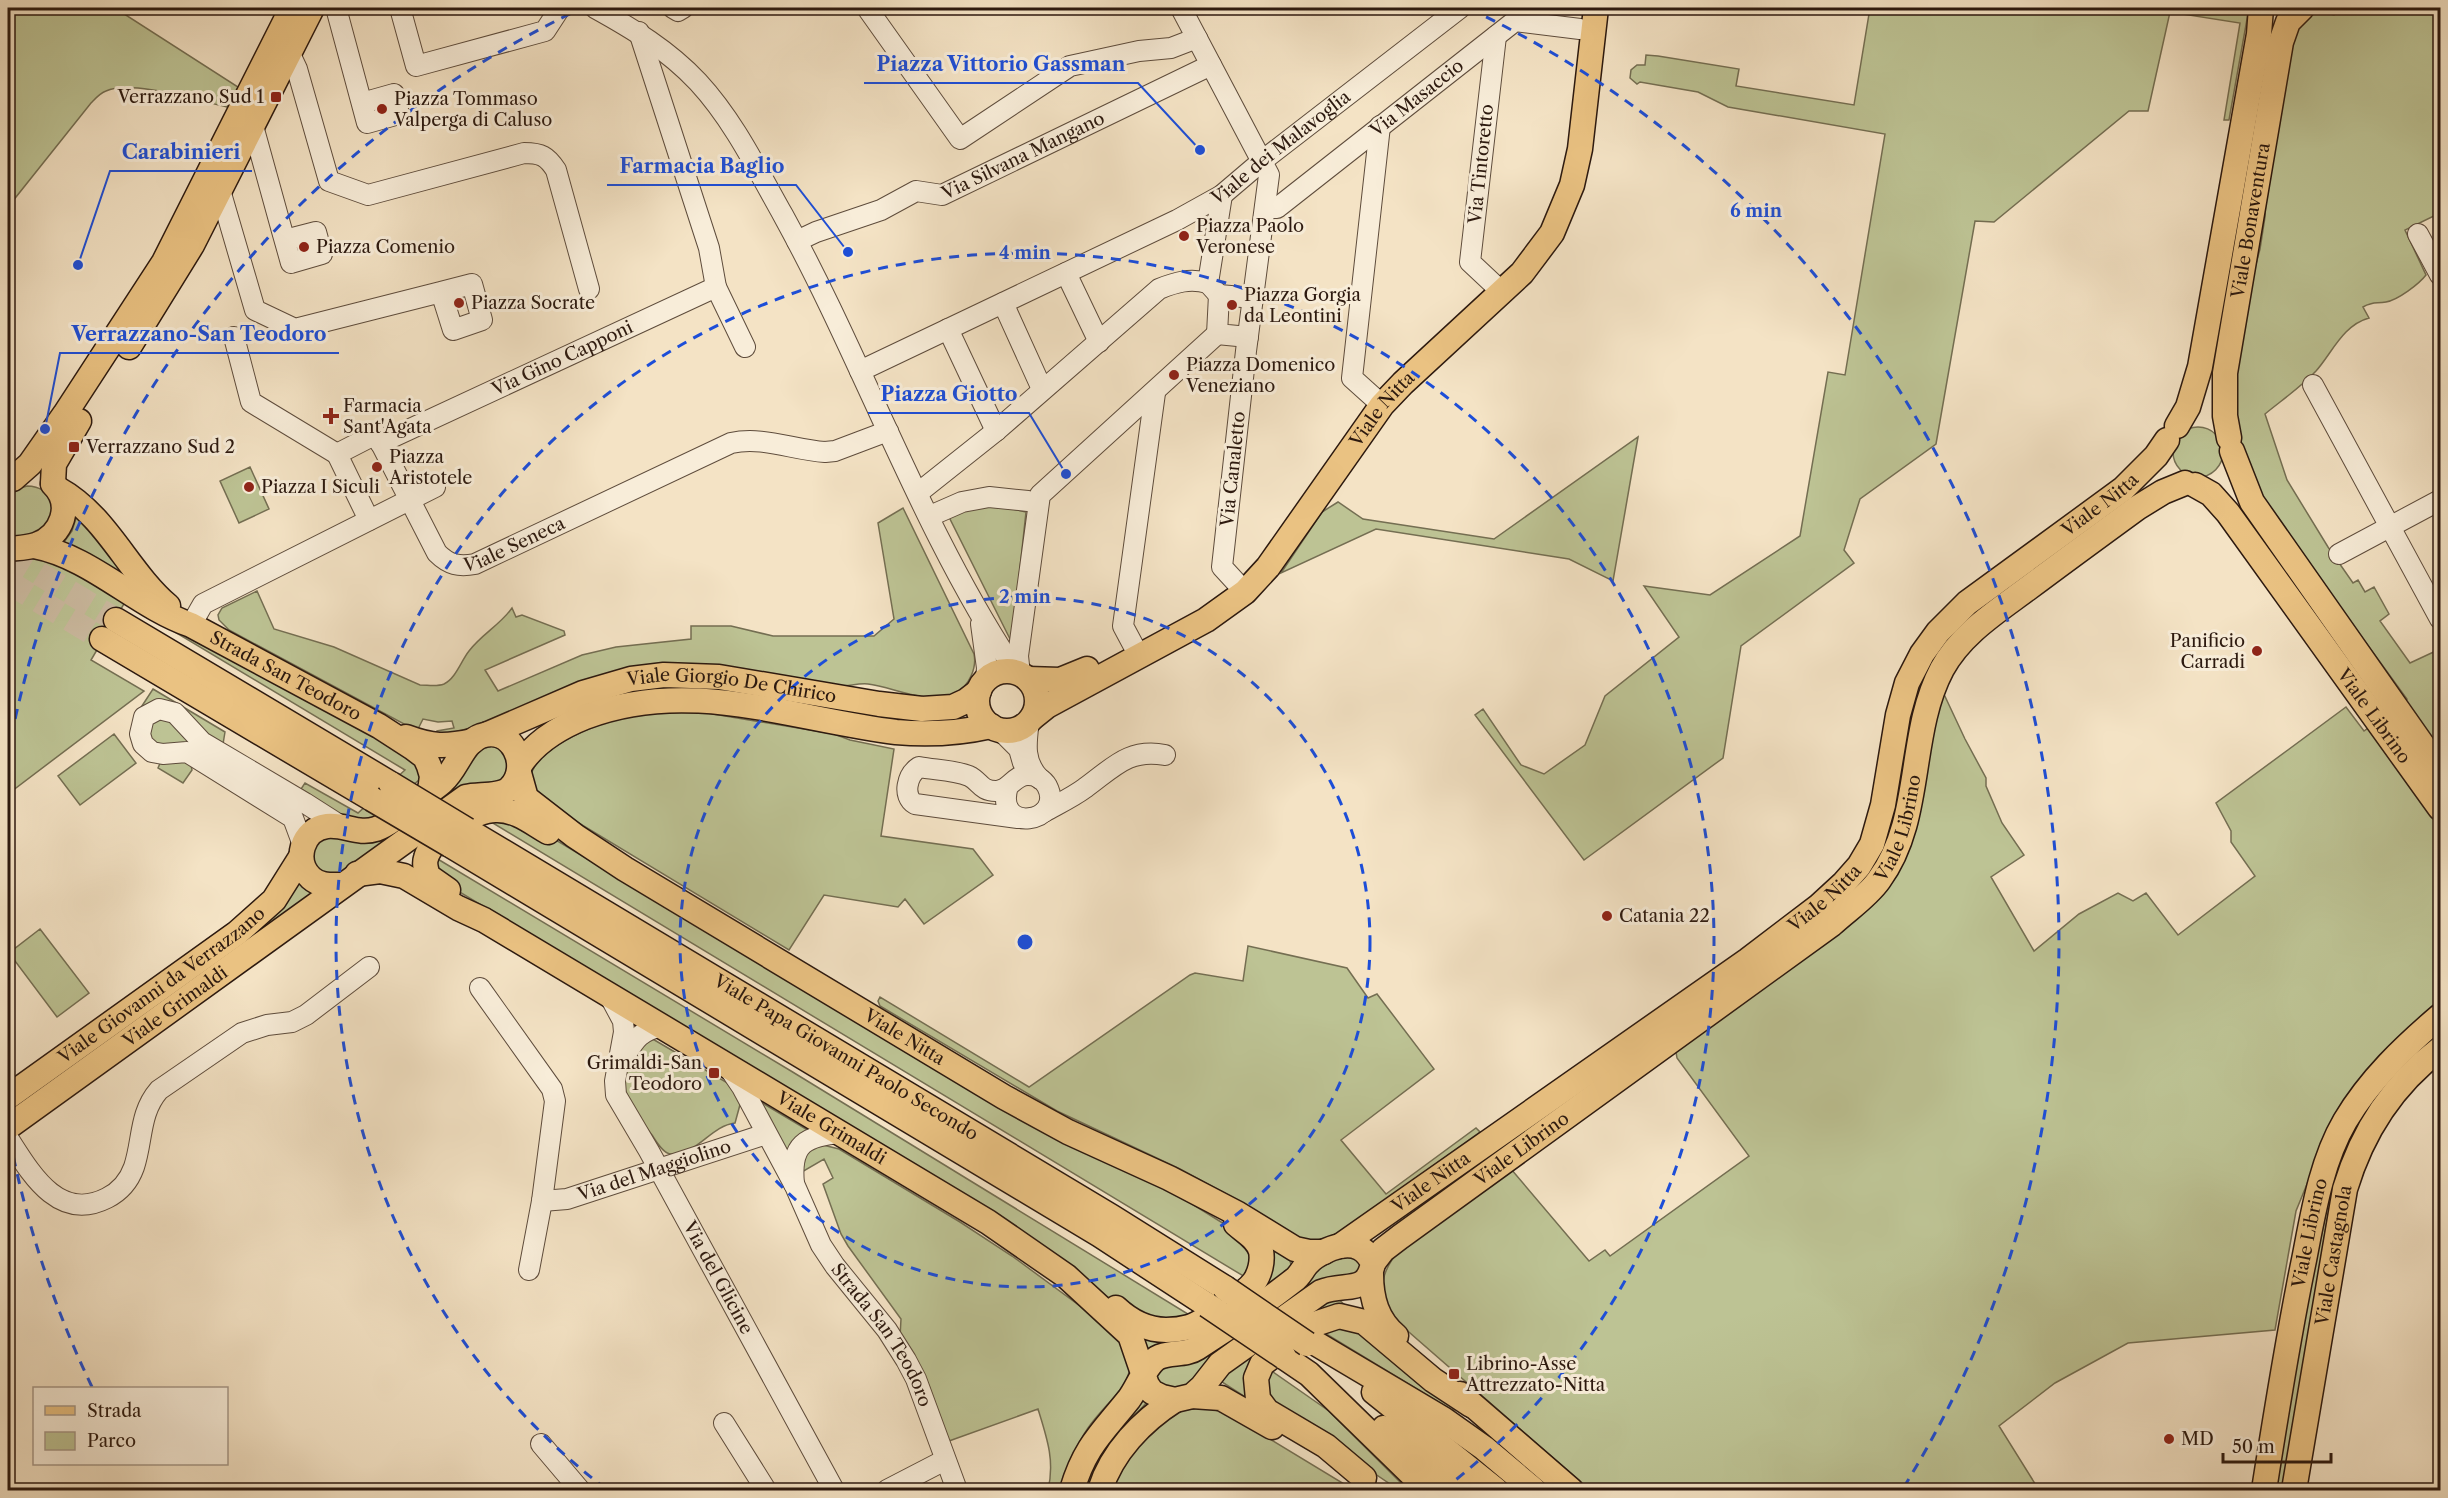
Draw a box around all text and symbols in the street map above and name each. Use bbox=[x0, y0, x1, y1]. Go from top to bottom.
callout: Piazza Vittorio Gassman bbox=[864, 45, 1138, 83]
text: Piazza Vittorio Gassman bbox=[877, 52, 1126, 76]
street label: Via Masaccio bbox=[1365, 55, 1468, 142]
place label: Verrazzano Sud 1 bbox=[117, 86, 264, 108]
street label: Viale dei Malavoglia bbox=[1207, 86, 1355, 210]
place label: Piazza Tommaso Valperga di Caluso bbox=[393, 88, 552, 131]
marker: Verrazzano Sud 1 bbox=[269, 90, 283, 104]
marker: Piazza Tommaso Valperga di Caluso bbox=[375, 102, 389, 116]
street label: Via Tintoretto bbox=[1464, 103, 1498, 226]
street label: Via Silvana Mangano bbox=[937, 107, 1108, 205]
callout: Carabinieri bbox=[110, 133, 252, 171]
text: Carabinieri bbox=[122, 140, 240, 164]
street label: Viale Bonaventura bbox=[2227, 141, 2275, 301]
callout: Farmacia Baglio bbox=[607, 147, 796, 185]
text: Farmacia Baglio bbox=[619, 154, 785, 178]
text: 6 min bbox=[1730, 200, 1783, 222]
place label: Piazza Paolo Veronese bbox=[1195, 215, 1304, 258]
marker: Piazza Paolo Veronese bbox=[1177, 229, 1191, 243]
place label: Piazza Comenio bbox=[316, 236, 455, 258]
marker: Piazza Comenio bbox=[297, 240, 311, 254]
text: 4 min bbox=[999, 242, 1052, 264]
place label: Piazza Gorgia da Leontini bbox=[1244, 284, 1362, 327]
place label: Piazza Socrate bbox=[471, 292, 595, 314]
marker: Piazza Socrate bbox=[452, 296, 466, 310]
marker: Piazza Gorgia da Leontini bbox=[1225, 298, 1239, 312]
callout: Verrazzano-San Teodoro bbox=[60, 315, 339, 353]
street label: Via Gino Capponi bbox=[487, 316, 637, 401]
text: Verrazzano-San Teodoro bbox=[71, 322, 326, 346]
place label: Piazza Domenico Veneziano bbox=[1185, 354, 1335, 397]
street label: Viale Nitta bbox=[1345, 367, 1420, 452]
marker: Piazza Domenico Veneziano bbox=[1167, 368, 1181, 382]
callout: Piazza Giotto bbox=[868, 375, 1029, 413]
text: Piazza Giotto bbox=[881, 382, 1017, 406]
place label: Farmacia Sant'Agata bbox=[343, 395, 432, 438]
marker: Farmacia Sant'Agata bbox=[324, 409, 338, 423]
street label: Via Canaletto bbox=[1216, 410, 1250, 529]
place label: Verrazzano Sud 2 bbox=[85, 436, 235, 458]
marker: Verrazzano Sud 2 bbox=[67, 440, 81, 454]
place label: Piazza Aristotele bbox=[388, 446, 472, 489]
marker: Piazza Aristotele bbox=[370, 460, 384, 474]
street label: Viale Nitta bbox=[2057, 468, 2144, 542]
place label: Piazza I Siculi bbox=[261, 476, 380, 498]
marker: Piazza I Siculi bbox=[242, 480, 256, 494]
street label: Viale Seneca bbox=[461, 512, 569, 577]
text: 2 min bbox=[999, 586, 1052, 608]
street label: Strada San Teodoro bbox=[206, 626, 365, 725]
place label: Panificio Carradi bbox=[2170, 630, 2246, 673]
marker: Panificio Carradi bbox=[2250, 644, 2264, 658]
street label: Viale Giorgio De Chirico bbox=[625, 664, 838, 708]
street label: Viale Librino bbox=[2332, 664, 2416, 768]
street label: Viale Librino bbox=[1870, 773, 1925, 887]
street label: Viale Nitta bbox=[1783, 860, 1866, 937]
street label: Viale Giovanni da Verrazzano bbox=[53, 902, 270, 1069]
place label: Catania 22 bbox=[1619, 905, 1710, 927]
marker: Catania 22 bbox=[1600, 909, 1614, 923]
centre of rings bbox=[1015, 932, 1035, 952]
street label: Viale Grimaldi bbox=[118, 961, 232, 1052]
street label: Viale Papa Giovanni Paolo Secondo bbox=[709, 969, 982, 1145]
street label: Viale Nitta bbox=[859, 1004, 949, 1070]
place label: Grimaldi-San Teodoro bbox=[587, 1052, 702, 1095]
marker: Grimaldi-San Teodoro bbox=[707, 1066, 721, 1080]
street label: Viale Grimaldi bbox=[772, 1086, 891, 1170]
street label: Viale Librino bbox=[1469, 1107, 1573, 1191]
street label: Via del Maggiolino bbox=[574, 1135, 734, 1206]
street label: Viale Nitta bbox=[1387, 1147, 1475, 1218]
street label: Viale Librino bbox=[2287, 1176, 2332, 1291]
street label: Viale Castagnola bbox=[2311, 1183, 2357, 1328]
street label: Via del Glicine bbox=[678, 1216, 758, 1338]
street label: Strada San Teodoro bbox=[826, 1259, 936, 1410]
place label: Librino-Asse Attrezzato-Nitta bbox=[1465, 1353, 1606, 1396]
marker: Librino-Asse Attrezzato-Nitta bbox=[1447, 1367, 1461, 1381]
legend bbox=[33, 1387, 228, 1465]
text: Strada bbox=[87, 1400, 142, 1422]
scale bar bbox=[2223, 1426, 2331, 1464]
place label: MD bbox=[2181, 1428, 2214, 1450]
text: Parco bbox=[87, 1430, 136, 1452]
marker: MD bbox=[2162, 1432, 2176, 1446]
text: 50 m bbox=[2232, 1436, 2275, 1458]

